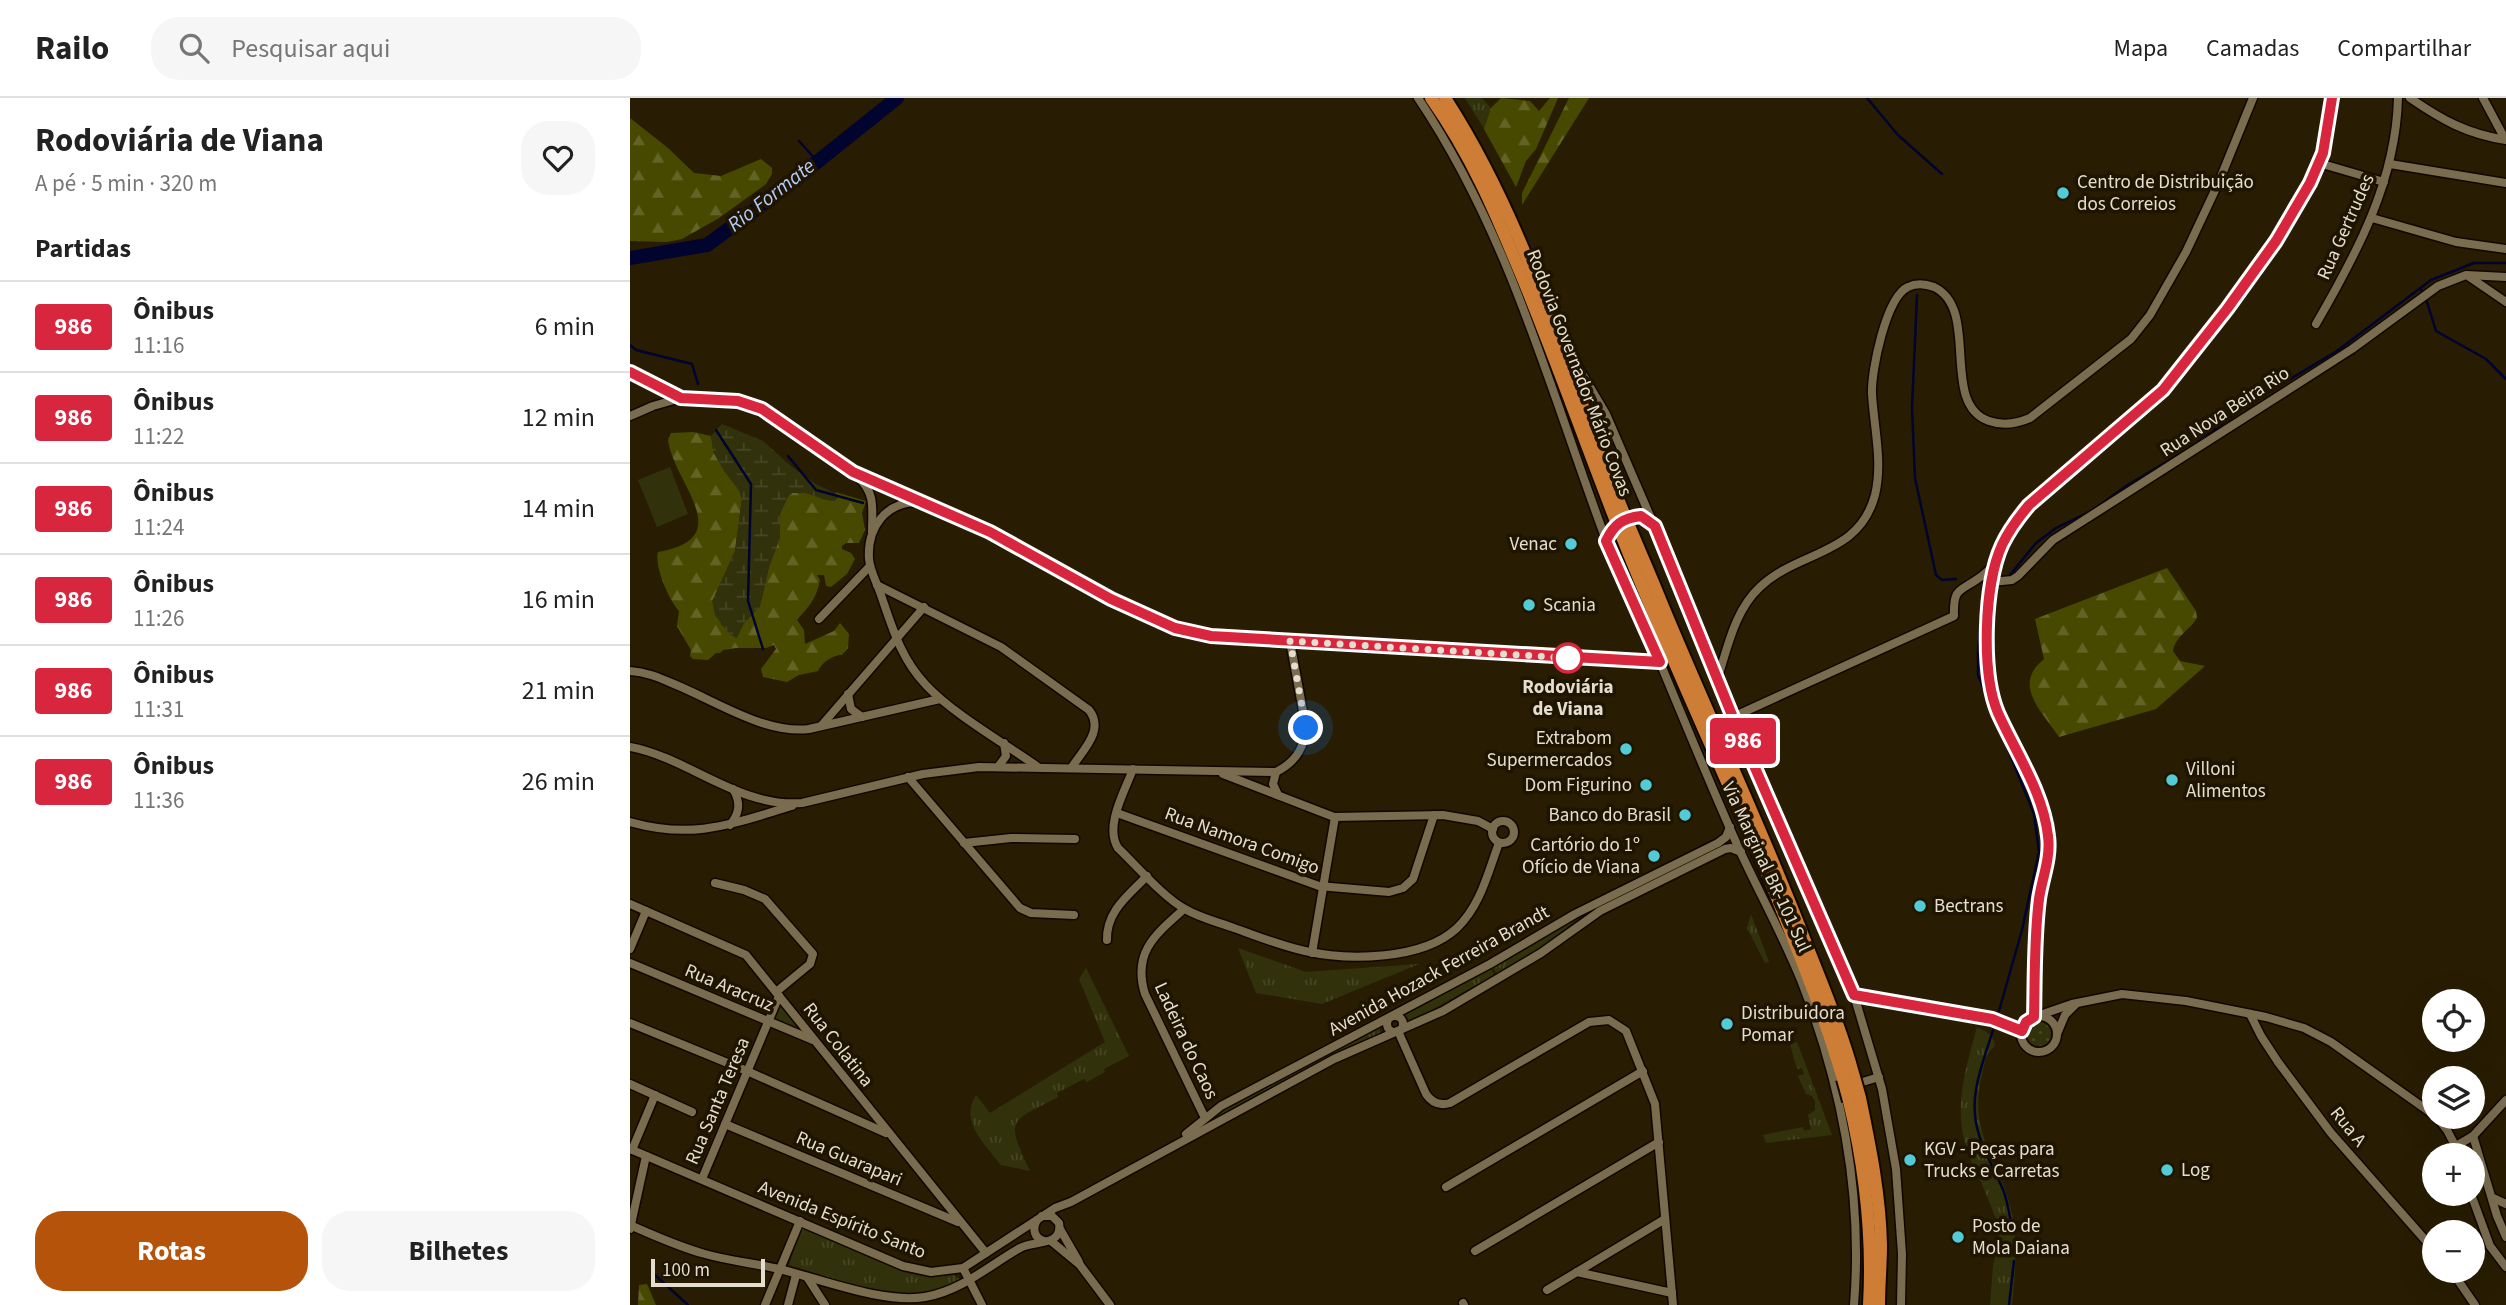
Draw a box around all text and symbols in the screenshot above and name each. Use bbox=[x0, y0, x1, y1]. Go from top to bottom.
search box bbox=[151, 17, 641, 80]
text: Railo bbox=[35, 25, 109, 72]
icon: search bbox=[175, 29, 213, 67]
text: Pesquisar aqui bbox=[231, 30, 390, 67]
text: Mapa bbox=[2113, 31, 2168, 66]
text: Camadas bbox=[2206, 31, 2299, 66]
text: Compartilhar bbox=[2337, 31, 2471, 66]
text: Rodoviária de Viana bbox=[35, 117, 324, 164]
button: heart bbox=[521, 121, 595, 195]
water label: Rio Formate bbox=[721, 151, 821, 239]
text: A pé · 5 min · 320 m bbox=[35, 167, 217, 200]
place label: Centro de Distribuição dos Correios bbox=[2077, 169, 2254, 218]
street label: Rua Gertrudes bbox=[2311, 170, 2381, 284]
marker: Centro de Distribuição dos Correios bbox=[2055, 185, 2071, 201]
text: Partidas bbox=[35, 230, 131, 267]
street label: Rodovia Governador Mário Covas bbox=[1519, 246, 1639, 500]
text: Ônibus bbox=[133, 292, 214, 329]
text: 6 min bbox=[535, 308, 595, 345]
text: 986 bbox=[54, 309, 93, 344]
text: 11:16 bbox=[133, 329, 184, 362]
street label: Rua Nova Beira Rio bbox=[2155, 360, 2295, 464]
text: Ônibus bbox=[133, 383, 214, 420]
text: 12 min bbox=[522, 399, 595, 436]
text: 986 bbox=[54, 400, 93, 435]
text: 11:22 bbox=[133, 420, 184, 453]
text: Ônibus bbox=[133, 474, 214, 511]
text: 14 min bbox=[522, 490, 595, 527]
text: 986 bbox=[54, 491, 93, 526]
text: 11:24 bbox=[133, 511, 184, 544]
place label: Venac bbox=[1509, 531, 1557, 558]
marker: Venac bbox=[1563, 536, 1579, 552]
text: Ônibus bbox=[133, 565, 214, 602]
text: 16 min bbox=[522, 581, 595, 618]
text: 986 bbox=[54, 582, 93, 617]
place label: Scania bbox=[1543, 592, 1596, 619]
marker: Scania bbox=[1521, 597, 1537, 613]
text: 11:26 bbox=[133, 602, 184, 635]
marker: Rodoviária de Viana bbox=[1553, 643, 1583, 673]
text: Ônibus bbox=[133, 656, 214, 693]
text: 21 min bbox=[522, 672, 595, 709]
text: 986 bbox=[54, 673, 93, 708]
place label: Rodoviária de Viana bbox=[1522, 674, 1614, 723]
text: 11:31 bbox=[133, 693, 184, 726]
your location bbox=[1288, 710, 1323, 745]
line badge: 986 bbox=[1703, 718, 1783, 764]
text: 986 bbox=[1724, 723, 1762, 758]
place label: Extrabom Supermercados bbox=[1487, 725, 1612, 774]
marker: Extrabom Supermercados bbox=[1618, 741, 1634, 757]
text: Ônibus bbox=[133, 747, 214, 784]
place label: Villoni Alimentos bbox=[2186, 756, 2266, 805]
text: 26 min bbox=[522, 763, 595, 800]
text: 986 bbox=[54, 764, 93, 799]
place label: Dom Figurino bbox=[1525, 772, 1632, 799]
marker: Villoni Alimentos bbox=[2164, 772, 2180, 788]
marker: Dom Figurino bbox=[1638, 777, 1654, 793]
street label: Via Marginal BR-101 Sul bbox=[1715, 777, 1817, 957]
text: 11:36 bbox=[133, 784, 184, 817]
street label: Rua Namora Comigo bbox=[1161, 800, 1323, 882]
place label: Banco do Brasil bbox=[1548, 802, 1671, 829]
marker: Banco do Brasil bbox=[1677, 807, 1693, 823]
place label: Cartório do 1º Ofício de Viana bbox=[1522, 832, 1640, 881]
marker: Cartório do 1º Ofício de Viana bbox=[1646, 848, 1662, 864]
place label: Bectrans bbox=[1934, 893, 2004, 920]
marker: Bectrans bbox=[1912, 898, 1928, 914]
street label: Avenida Hozack Ferreira Brandt bbox=[1324, 899, 1555, 1043]
street label: Rua Aracruz bbox=[680, 957, 778, 1019]
street label: Ladeira do Caos bbox=[1147, 978, 1225, 1104]
map controls bbox=[2422, 989, 2485, 1283]
button: locate bbox=[2422, 989, 2485, 1052]
street label: Rua Colatina bbox=[796, 997, 880, 1093]
place label: Distribuidora Pomar bbox=[1741, 1000, 1845, 1049]
marker: Distribuidora Pomar bbox=[1719, 1016, 1735, 1032]
street label: Rua Santa Teresa bbox=[679, 1033, 757, 1169]
button: layers bbox=[2422, 1066, 2485, 1129]
street label: Rua A bbox=[2323, 1101, 2373, 1153]
street label: Rua Guarapari bbox=[792, 1124, 906, 1194]
place label: KGV - Peças para Trucks e Carretas bbox=[1924, 1136, 2060, 1185]
button: + bbox=[2422, 1143, 2485, 1206]
marker: KGV - Peças para Trucks e Carretas bbox=[1902, 1152, 1918, 1168]
place label: Log bbox=[2181, 1157, 2210, 1184]
marker: Log bbox=[2159, 1162, 2175, 1178]
street label: Avenida Espírito Santo bbox=[754, 1174, 930, 1266]
button: Rotas bbox=[35, 1211, 308, 1291]
button: Bilhetes bbox=[322, 1211, 595, 1291]
place label: Posto de Mola Daiana bbox=[1972, 1213, 2070, 1262]
button: − bbox=[2422, 1220, 2485, 1283]
marker: Posto de Mola Daiana bbox=[1950, 1229, 1966, 1245]
scale bar bbox=[651, 1256, 765, 1288]
text: 100 m bbox=[662, 1257, 710, 1284]

